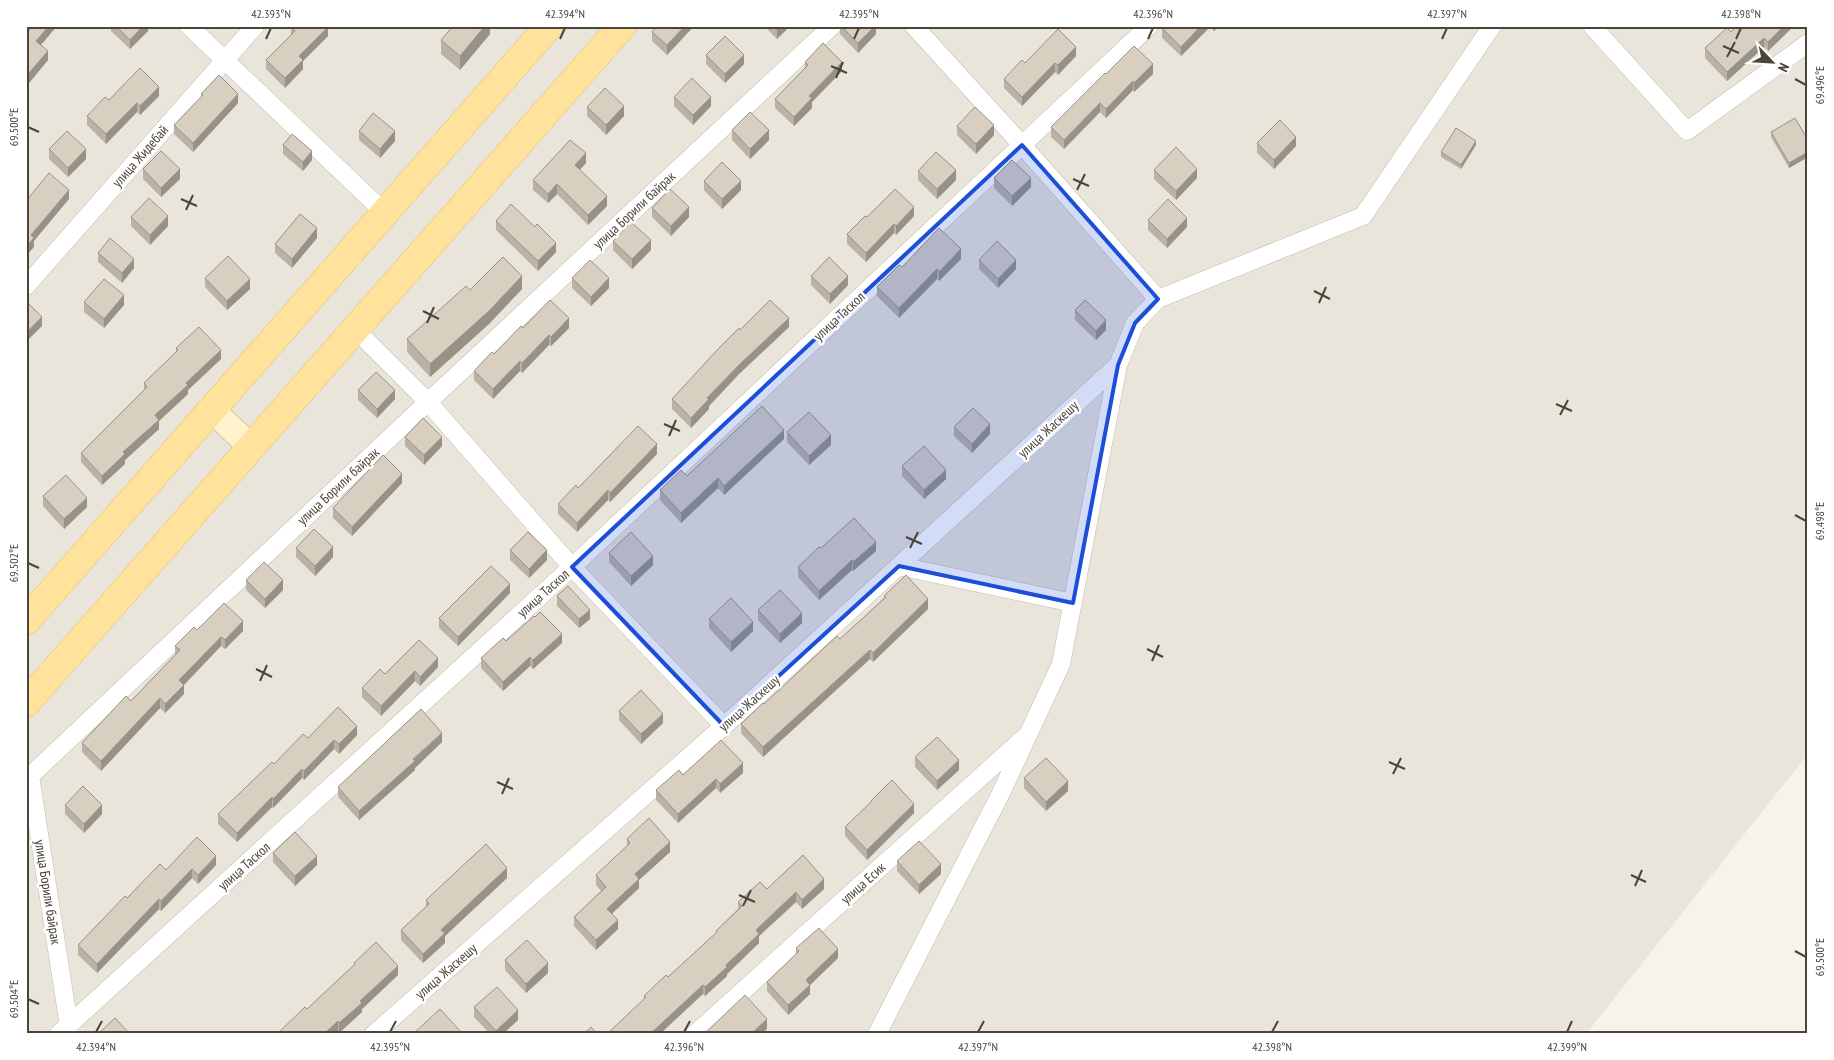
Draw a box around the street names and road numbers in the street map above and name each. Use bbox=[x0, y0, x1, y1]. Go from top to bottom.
street label: улица Жидебай bbox=[108, 121, 172, 191]
street label: улица Борили байрак bbox=[589, 167, 679, 253]
street label: улица Таскол bbox=[809, 288, 869, 344]
street label: улица Жаскешу bbox=[1014, 396, 1082, 462]
street label: улица Борили байрак bbox=[293, 443, 383, 529]
street label: улица Таскол bbox=[513, 565, 573, 621]
street label: улица Жаскешу bbox=[715, 670, 784, 735]
street label: улица Борили байрак bbox=[31, 838, 65, 946]
street label: улица Таскол bbox=[214, 838, 274, 894]
street label: улица Есик bbox=[837, 858, 890, 908]
street label: улица Жаскешу bbox=[411, 939, 481, 1003]

